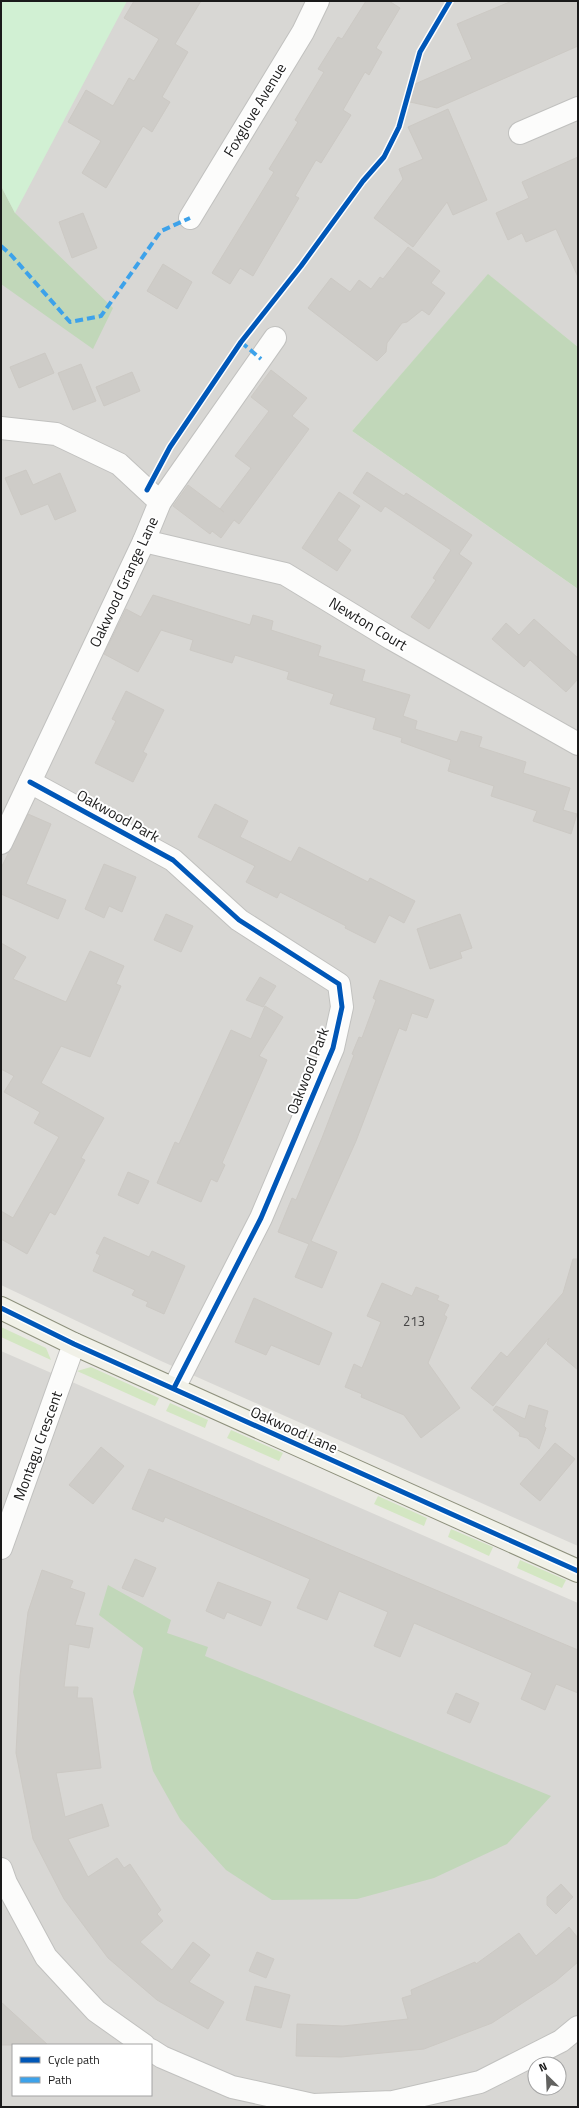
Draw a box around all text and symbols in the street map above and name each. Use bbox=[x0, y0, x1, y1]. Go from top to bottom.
street label: Foxglove Avenue bbox=[217, 58, 292, 161]
street label: Oakwood Grange Lane bbox=[83, 513, 164, 651]
street label: Newton Court bbox=[325, 591, 412, 656]
street label: Oakwood Park bbox=[73, 783, 164, 848]
street label: Oakwood Park bbox=[280, 1024, 335, 1118]
house number: 213 bbox=[403, 1311, 425, 1331]
street label: Montagu Crescent bbox=[7, 1387, 68, 1504]
street label: Oakwood Lane bbox=[247, 1400, 342, 1459]
legend bbox=[12, 2044, 152, 2096]
text: Cycle path bbox=[48, 2050, 100, 2069]
north arrow bbox=[527, 2056, 567, 2096]
text: N bbox=[536, 2058, 550, 2076]
text: Path bbox=[48, 2070, 72, 2089]

